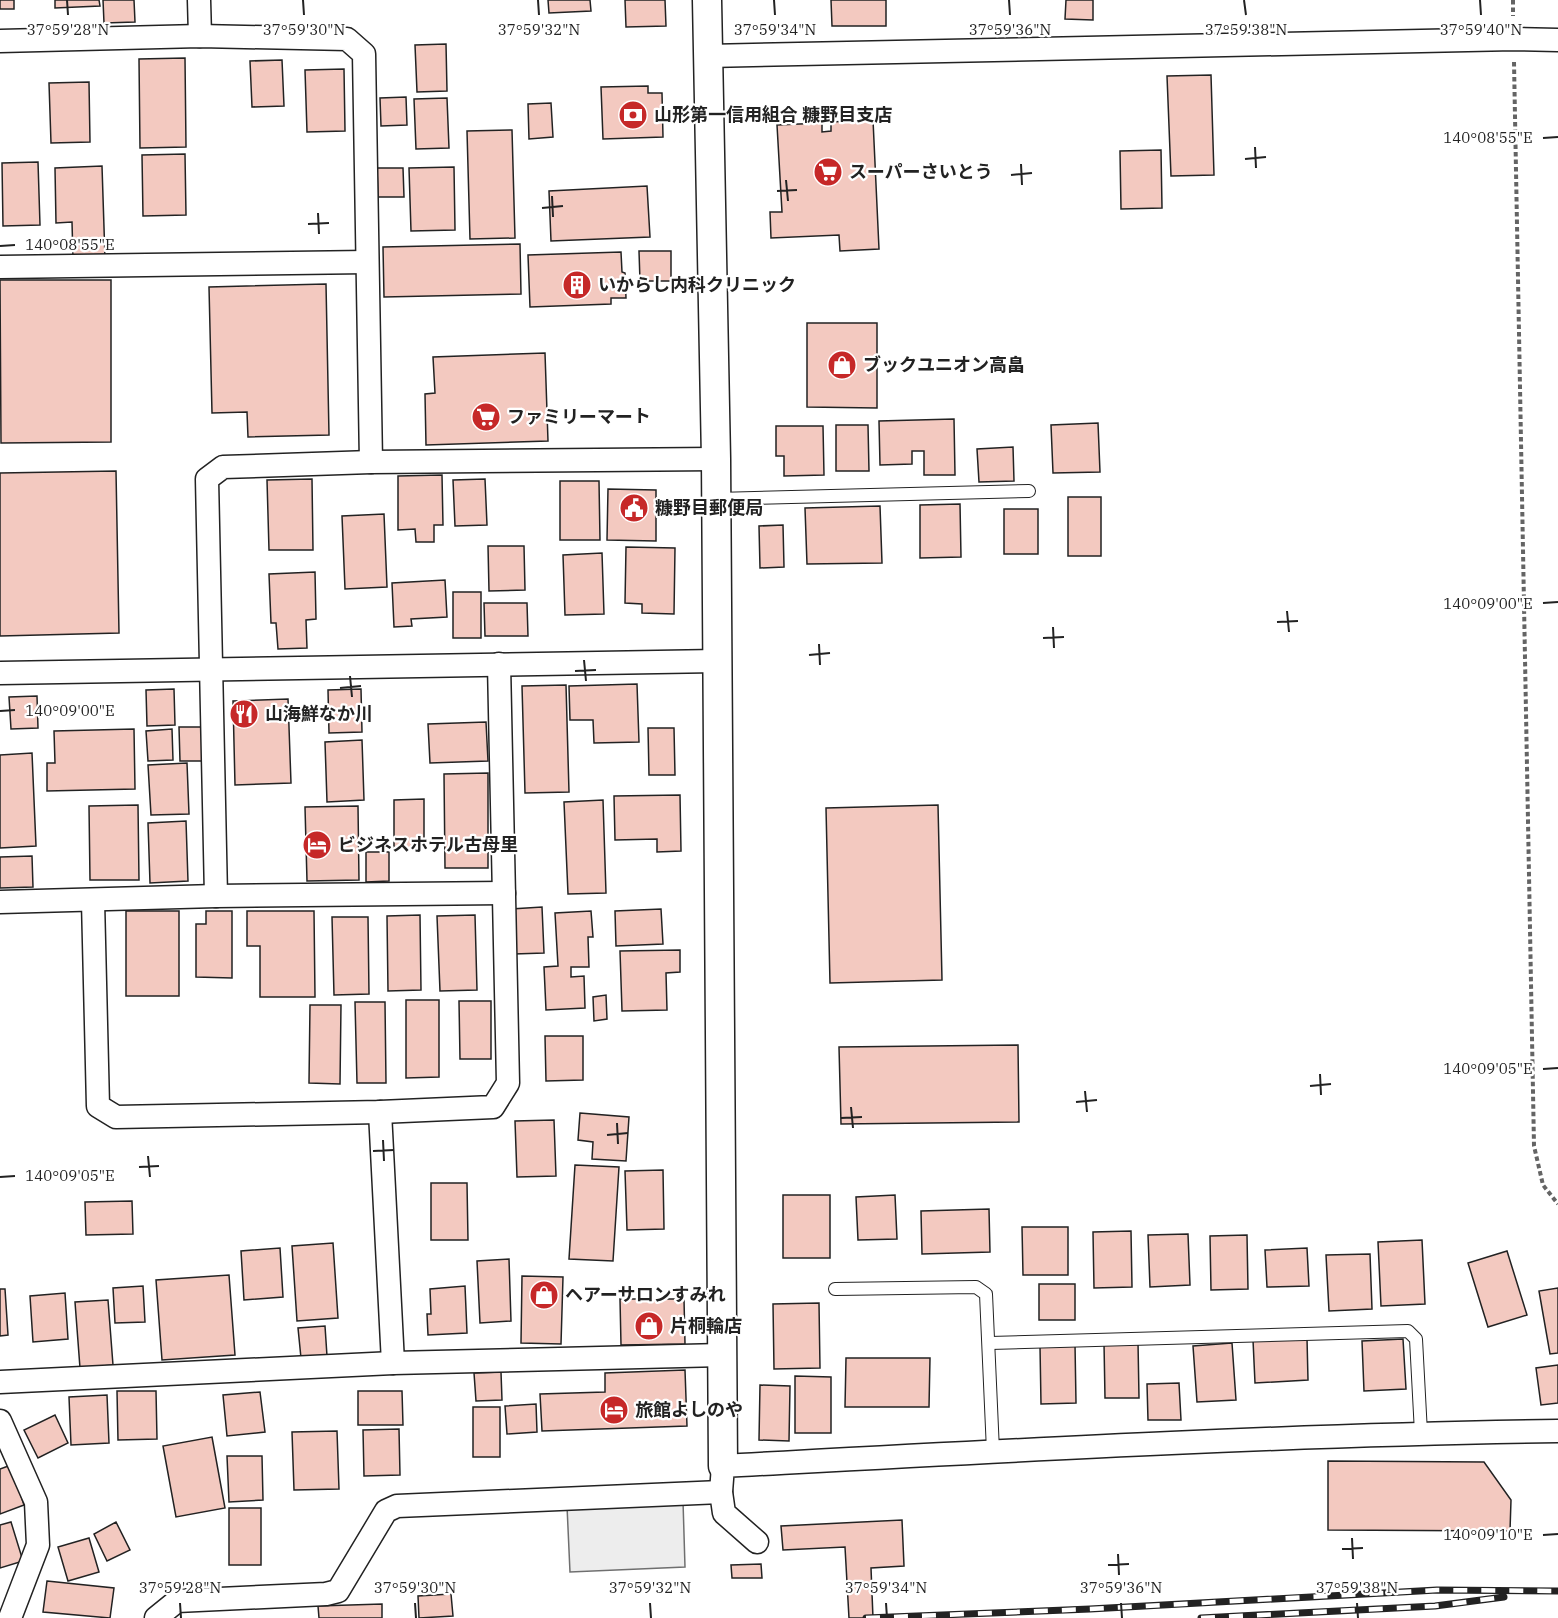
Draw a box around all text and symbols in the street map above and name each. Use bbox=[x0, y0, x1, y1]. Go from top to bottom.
text: 37°59'28"N bbox=[27, 20, 109, 39]
text: 37°59'30"N bbox=[263, 20, 345, 39]
text: 37°59'32"N bbox=[498, 20, 580, 39]
text: 37°59'34"N bbox=[734, 20, 816, 39]
text: 37°59'36"N bbox=[969, 20, 1051, 39]
text: 37°59'38"N bbox=[1205, 20, 1287, 39]
text: 37°59'40"N bbox=[1440, 20, 1522, 39]
bank icon: 山形第一信用組合 糠野目支店 bbox=[617, 99, 649, 131]
place label: 山形第一信用組合 糠野目支店 bbox=[654, 103, 892, 126]
text: 140°08'55"E bbox=[1443, 128, 1533, 147]
supermarket icon: スーパーさいとう bbox=[812, 156, 844, 188]
place label: スーパーさいとう bbox=[849, 160, 993, 183]
text: 140°08'55"E bbox=[25, 235, 115, 254]
building icon: いからし内科クリニック bbox=[561, 269, 593, 301]
place label: いからし内科クリニック bbox=[598, 273, 796, 296]
shop icon: ブックユニオン高畠 bbox=[826, 349, 858, 381]
place label: ブックユニオン高畠 bbox=[863, 353, 1025, 376]
supermarket icon: ファミリーマート bbox=[470, 401, 502, 433]
place label: ファミリーマート bbox=[507, 405, 651, 428]
public building icon: 糠野目郵便局 bbox=[618, 492, 650, 524]
place label: 糠野目郵便局 bbox=[655, 496, 763, 519]
text: 140°09'00"E bbox=[1443, 594, 1533, 613]
restaurant icon: 山海鮮なか川 bbox=[228, 698, 260, 730]
text: 140°09'00"E bbox=[25, 701, 115, 720]
place label: 山海鮮なか川 bbox=[265, 702, 373, 725]
hotel icon: ビジネスホテル古母里 bbox=[301, 829, 333, 861]
place label: ビジネスホテル古母里 bbox=[338, 833, 518, 856]
text: 140°09'05"E bbox=[1443, 1059, 1533, 1078]
text: 140°09'05"E bbox=[25, 1166, 115, 1185]
shop icon: ヘアーサロンすみれ bbox=[528, 1279, 560, 1311]
place label: ヘアーサロンすみれ bbox=[565, 1283, 726, 1306]
shop icon: 片桐輪店 bbox=[633, 1310, 665, 1342]
place label: 片桐輪店 bbox=[670, 1314, 742, 1337]
hotel icon: 旅館よしのや bbox=[598, 1394, 630, 1426]
place label: 旅館よしのや bbox=[635, 1398, 743, 1421]
text: 140°09'10"E bbox=[1443, 1525, 1533, 1544]
text: 37°59'28"N bbox=[139, 1578, 221, 1597]
text: 37°59'30"N bbox=[374, 1578, 456, 1597]
text: 37°59'32"N bbox=[609, 1578, 691, 1597]
text: 37°59'34"N bbox=[845, 1578, 927, 1597]
text: 37°59'36"N bbox=[1080, 1578, 1162, 1597]
text: 37°59'38"N bbox=[1316, 1578, 1398, 1597]

